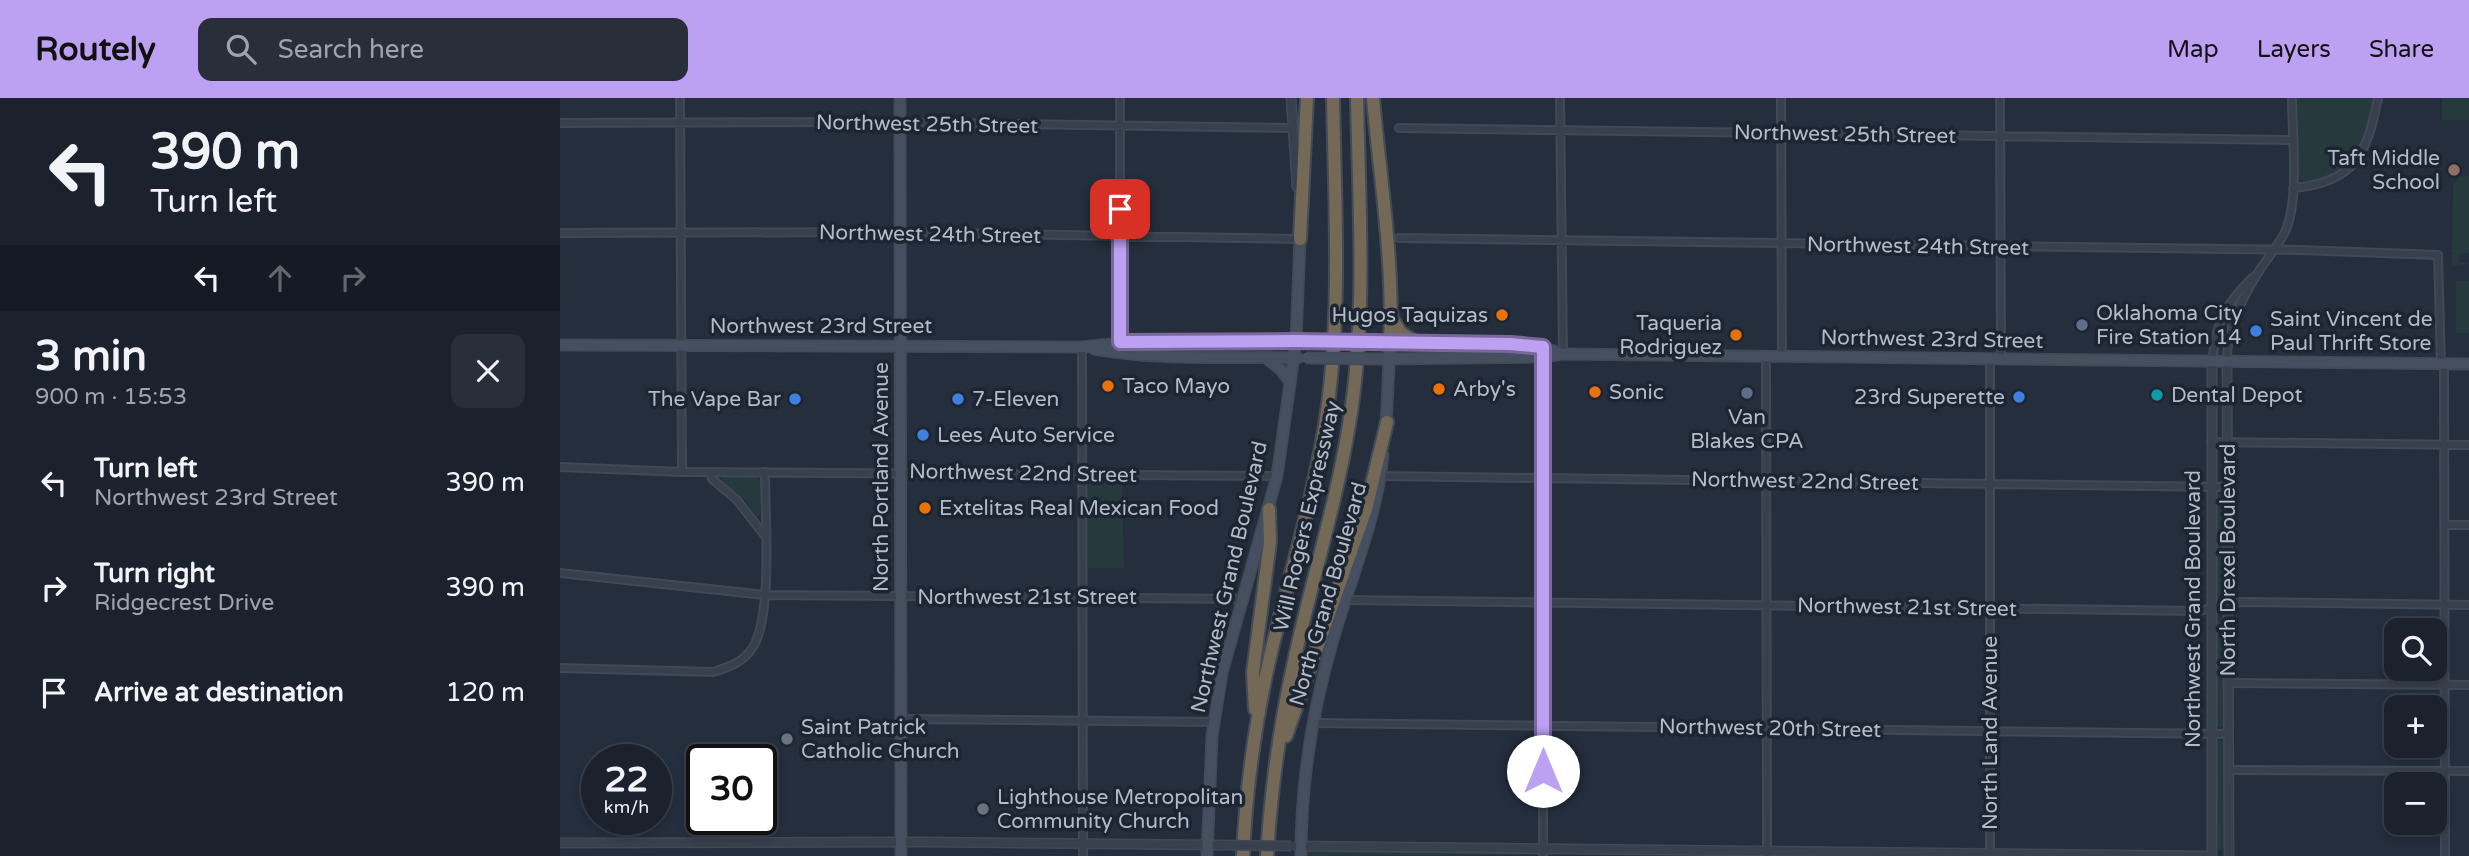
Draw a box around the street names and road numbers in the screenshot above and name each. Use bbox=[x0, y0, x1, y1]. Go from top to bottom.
street label: Northwest 25th Street bbox=[816, 110, 1038, 139]
street label: Northwest 25th Street bbox=[1734, 120, 1956, 149]
street label: Northwest 24th Street bbox=[819, 220, 1041, 249]
street label: Northwest 24th Street bbox=[1807, 232, 2029, 261]
street label: Northwest 23rd Street bbox=[710, 314, 932, 339]
street label: Northwest 23rd Street bbox=[1820, 325, 2044, 354]
street label: North Portland Avenue bbox=[869, 362, 894, 592]
street label: Will Rogers Expressway bbox=[1269, 398, 1346, 634]
street label: Northwest Grand Boulevard bbox=[1186, 439, 1273, 715]
street label: North Drexel Boulevard bbox=[2216, 443, 2241, 677]
street label: Northwest 22nd Street bbox=[909, 459, 1137, 488]
street label: Northwest 22nd Street bbox=[1691, 467, 1919, 496]
street label: Northwest Grand Boulevard bbox=[2181, 470, 2206, 748]
street label: North Grand Boulevard bbox=[1285, 479, 1372, 709]
street label: Northwest 21st Street bbox=[917, 585, 1137, 610]
street label: Northwest 21st Street bbox=[1797, 593, 2017, 622]
street label: North Land Avenue bbox=[1978, 636, 2003, 830]
street label: Northwest 20th Street bbox=[1659, 714, 1881, 743]

